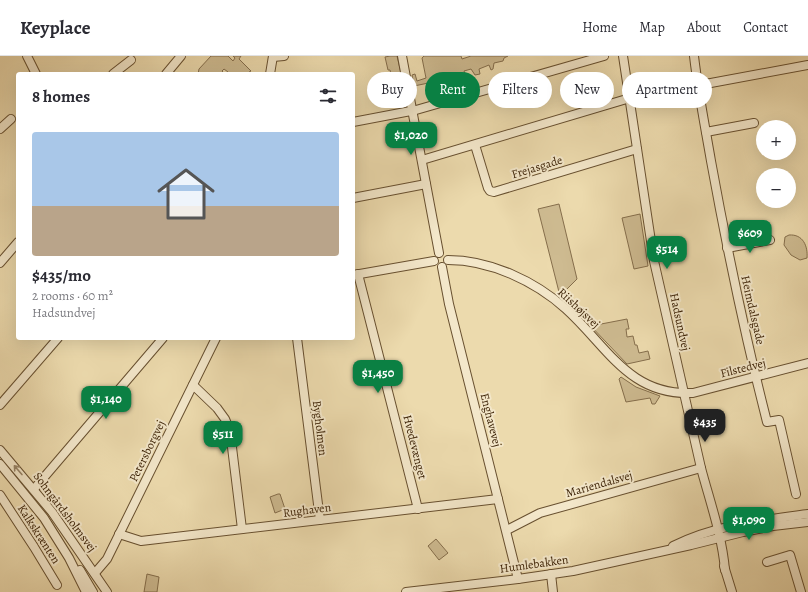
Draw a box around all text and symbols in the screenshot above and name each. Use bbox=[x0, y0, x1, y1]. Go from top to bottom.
text: Keyplace bbox=[20, 15, 90, 41]
text: Home bbox=[582, 18, 617, 37]
text: Map bbox=[639, 18, 665, 37]
text: About bbox=[687, 18, 721, 37]
text: Contact bbox=[743, 18, 788, 37]
chip: Buy bbox=[367, 72, 417, 108]
chip: Rent bbox=[425, 72, 480, 108]
chip: Filters bbox=[488, 72, 552, 108]
chip: New bbox=[560, 72, 614, 108]
chip: Apartment bbox=[622, 72, 712, 108]
text: 8 homes bbox=[32, 85, 90, 108]
icon: filters bbox=[317, 85, 339, 107]
map controls bbox=[756, 120, 796, 208]
button: + bbox=[756, 120, 796, 160]
pin: $1,020 bbox=[378, 122, 444, 156]
text: $1,020 bbox=[394, 126, 428, 143]
street label: Frejasgade bbox=[510, 152, 564, 182]
icon: home bbox=[150, 158, 222, 230]
button: − bbox=[756, 168, 796, 208]
pin: $609 bbox=[726, 220, 774, 254]
text: $609 bbox=[738, 224, 762, 241]
pin: $514 bbox=[643, 236, 691, 270]
text: $514 bbox=[656, 240, 678, 257]
text: $435/mo bbox=[32, 264, 91, 287]
street label: Heimdalsgade bbox=[737, 274, 769, 346]
street label: Riishøjsvej bbox=[554, 284, 604, 332]
text: 2 rooms · 60 m² bbox=[32, 287, 113, 304]
street label: Hadsundvej bbox=[666, 292, 694, 352]
text: Hadsundvej bbox=[32, 304, 96, 321]
street label: Filstedvej bbox=[719, 355, 767, 381]
pin: $1,450 bbox=[345, 360, 411, 394]
text: $1,450 bbox=[362, 364, 394, 381]
pin: $1,140 bbox=[73, 386, 139, 420]
text: $1,140 bbox=[90, 390, 122, 407]
street label: Enghavevej bbox=[477, 391, 505, 449]
street label: Bygholmen bbox=[309, 400, 331, 457]
pin: $435 bbox=[681, 409, 729, 443]
street label: Hvedevænget bbox=[399, 413, 431, 481]
text: $435 bbox=[693, 413, 717, 430]
street label: Petersborgvej bbox=[125, 418, 169, 484]
pin: $511 bbox=[199, 421, 247, 455]
text: $511 bbox=[213, 425, 233, 442]
one-way arrow bbox=[13, 465, 22, 476]
street label: Mariendalsvej bbox=[564, 467, 634, 501]
street label: Sohngårdsholmsvej bbox=[30, 469, 100, 555]
street label: Rughaven bbox=[282, 499, 332, 521]
street label: Kalkskrænten bbox=[14, 501, 64, 567]
pin: $1,090 bbox=[716, 507, 782, 541]
text: $1,090 bbox=[732, 511, 766, 528]
street label: Humlebakken bbox=[499, 551, 570, 577]

